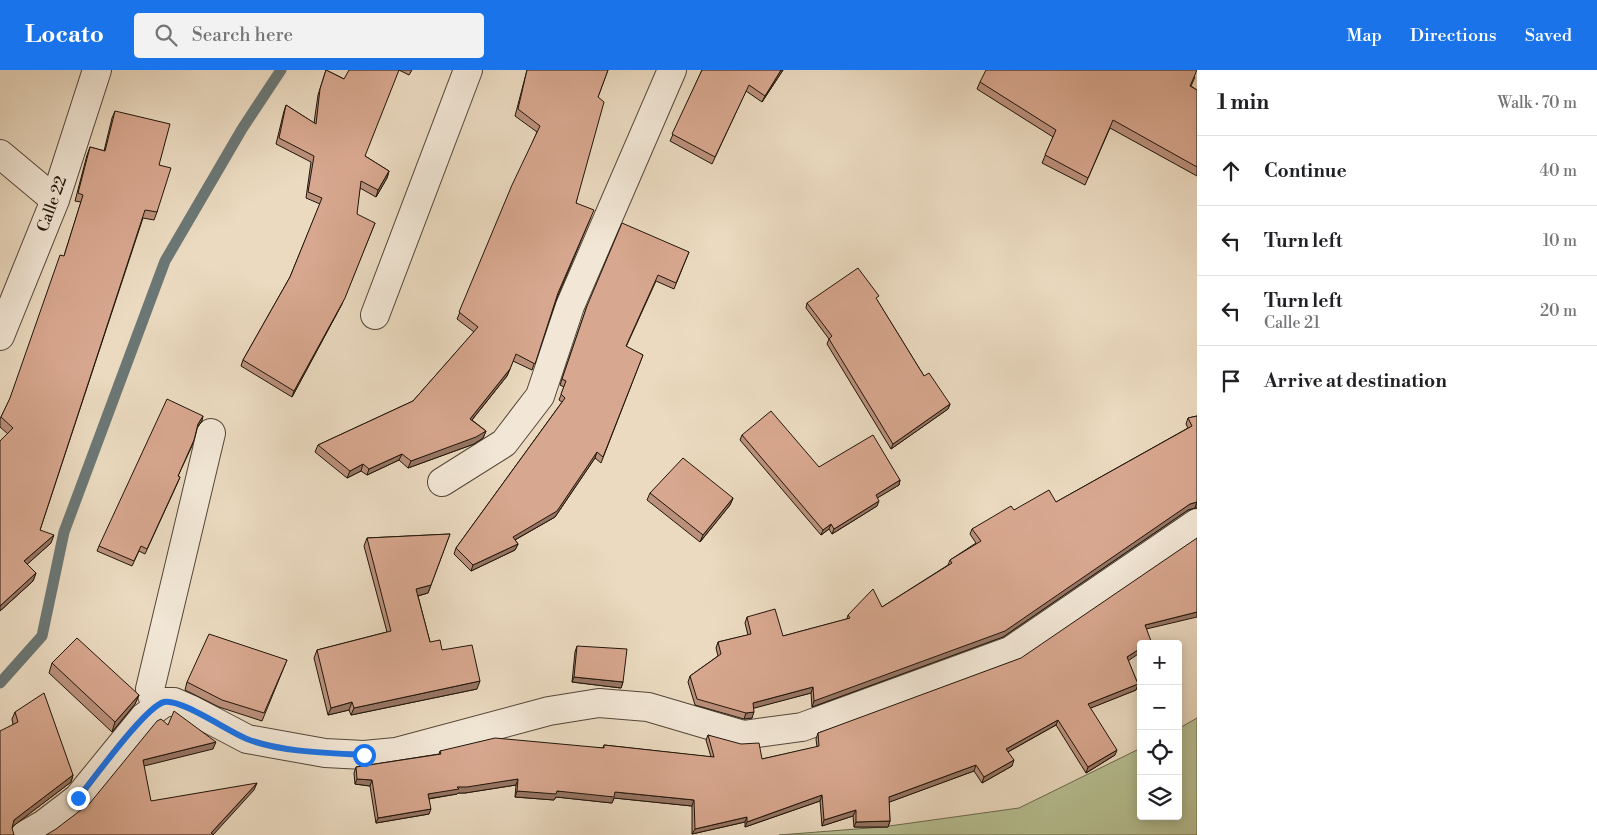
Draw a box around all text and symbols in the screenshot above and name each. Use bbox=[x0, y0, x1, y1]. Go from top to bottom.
search box bbox=[134, 13, 484, 58]
text: Locato bbox=[25, 20, 104, 50]
icon: search bbox=[152, 21, 180, 49]
text: Search here bbox=[192, 23, 293, 47]
text: Map bbox=[1346, 24, 1382, 47]
text: Directions bbox=[1410, 24, 1497, 47]
text: Saved bbox=[1525, 24, 1572, 47]
text: 1 min bbox=[1217, 90, 1269, 116]
text: Walk · 70 m bbox=[1497, 93, 1577, 113]
icon: ahead bbox=[1217, 157, 1245, 185]
text: Continue bbox=[1264, 159, 1347, 183]
text: 40 m bbox=[1540, 161, 1577, 181]
street label: Calle 22 bbox=[33, 173, 71, 235]
icon: left bbox=[1217, 227, 1245, 255]
text: Turn left bbox=[1264, 229, 1343, 253]
text: 10 m bbox=[1543, 231, 1577, 251]
text: Turn left bbox=[1264, 289, 1343, 313]
icon: left bbox=[1217, 297, 1245, 325]
text: 20 m bbox=[1540, 301, 1577, 321]
text: Calle 21 bbox=[1264, 313, 1320, 333]
icon: arrive bbox=[1217, 367, 1245, 395]
text: Arrive at destination bbox=[1264, 369, 1447, 393]
map controls bbox=[1137, 640, 1182, 820]
button: + bbox=[1137, 640, 1182, 685]
button: − bbox=[1137, 685, 1182, 730]
button: locate bbox=[1137, 730, 1182, 775]
route start bbox=[353, 744, 376, 767]
button: layers bbox=[1137, 775, 1182, 820]
route end bbox=[67, 787, 90, 810]

